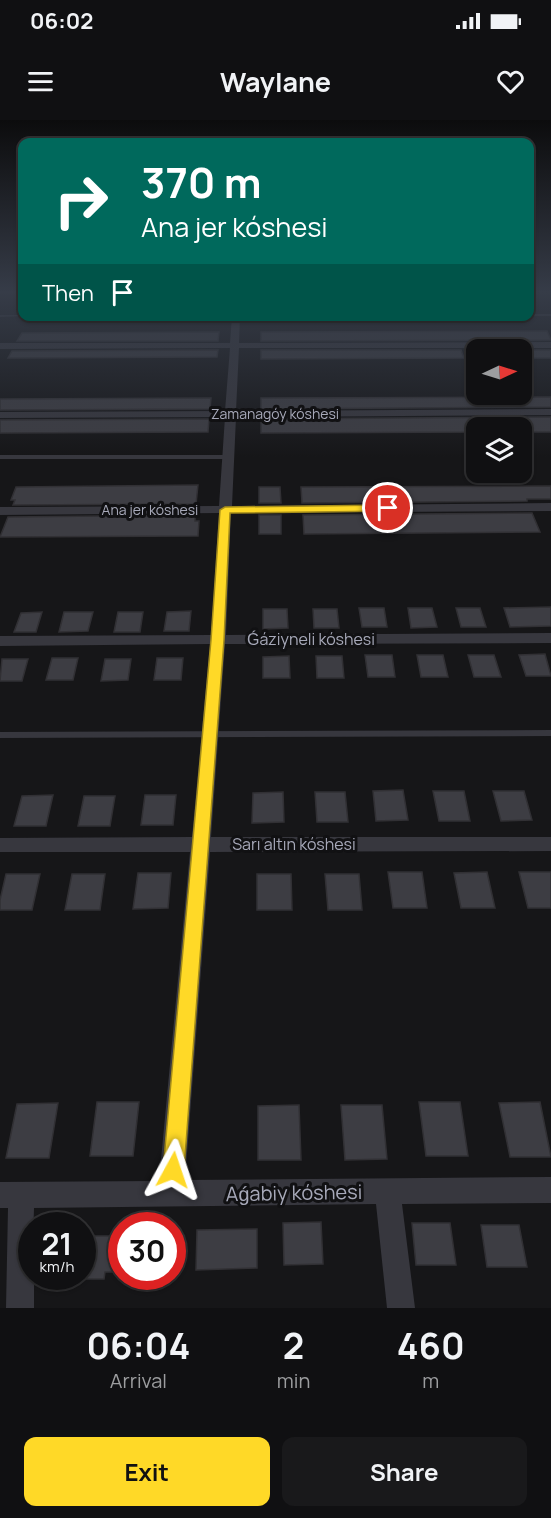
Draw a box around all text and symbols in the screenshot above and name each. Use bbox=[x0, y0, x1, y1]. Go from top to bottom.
text: 06:02 bbox=[30, 6, 93, 36]
text: Waylane bbox=[220, 63, 331, 100]
icon: menu bbox=[24, 65, 57, 98]
icon: heart bbox=[494, 65, 527, 98]
text: 370 m bbox=[141, 153, 262, 211]
icon: right bbox=[42, 162, 120, 240]
text: Ana jer kóshesi bbox=[141, 208, 328, 245]
icon: arrive bbox=[106, 276, 139, 309]
text: Then bbox=[42, 278, 94, 308]
north arrow bbox=[466, 339, 532, 405]
map controls bbox=[466, 339, 532, 483]
street label: Zamanagóy kóshesi bbox=[211, 404, 339, 423]
button: layers bbox=[466, 417, 532, 483]
pin bbox=[362, 482, 413, 533]
icon: arrive bbox=[371, 491, 404, 524]
street label: Ana jer kóshesi bbox=[102, 500, 198, 519]
street label: Ǵáziyneli kóshesi bbox=[247, 628, 375, 650]
street label: Sarı altın kóshesi bbox=[232, 833, 356, 855]
position arrow bbox=[141, 1138, 205, 1202]
street label: Aǵabiy kóshesi bbox=[225, 1178, 363, 1207]
speed limit sign: 30 bbox=[108, 1212, 186, 1290]
text: 21 bbox=[41, 1223, 73, 1264]
text: km/h bbox=[40, 1256, 74, 1277]
text: 06:04 bbox=[86, 1321, 190, 1370]
text: 2 bbox=[283, 1321, 304, 1370]
text: 460 bbox=[397, 1321, 465, 1370]
text: Arrival bbox=[110, 1367, 167, 1394]
text: min bbox=[277, 1367, 310, 1394]
text: m bbox=[422, 1367, 439, 1394]
button: Exit bbox=[24, 1437, 270, 1506]
button: Share bbox=[282, 1437, 527, 1506]

